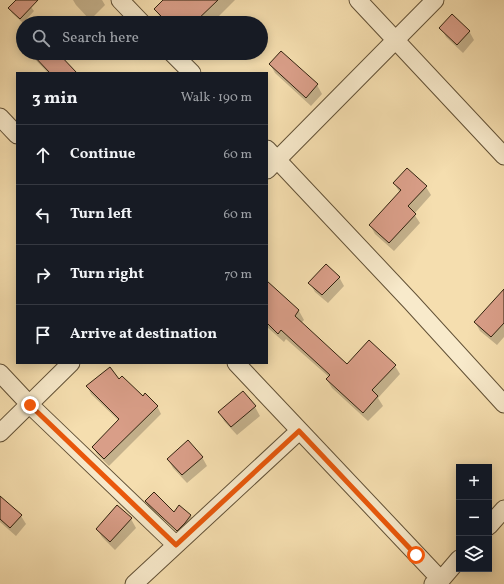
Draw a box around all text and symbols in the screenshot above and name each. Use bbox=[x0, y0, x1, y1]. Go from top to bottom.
search box bbox=[16, 16, 268, 60]
icon: search bbox=[30, 27, 52, 49]
text: Search here bbox=[62, 28, 139, 49]
text: 3 min bbox=[32, 87, 78, 110]
text: Walk · 190 m bbox=[181, 89, 252, 107]
icon: ahead bbox=[32, 144, 54, 166]
text: Continue bbox=[70, 144, 135, 165]
text: 60 m bbox=[224, 146, 252, 164]
icon: left bbox=[32, 204, 54, 226]
text: Turn left bbox=[70, 204, 132, 225]
text: 60 m bbox=[224, 206, 252, 224]
icon: right bbox=[32, 264, 54, 286]
text: Turn right bbox=[70, 264, 144, 285]
text: 70 m bbox=[224, 266, 252, 284]
icon: arrive bbox=[32, 324, 54, 346]
text: Arrive at destination bbox=[70, 324, 217, 345]
route end bbox=[21, 396, 39, 414]
map controls bbox=[456, 464, 492, 572]
button: + bbox=[456, 464, 492, 500]
button: − bbox=[456, 500, 492, 536]
button: layers bbox=[456, 536, 492, 572]
route start bbox=[407, 546, 425, 564]

